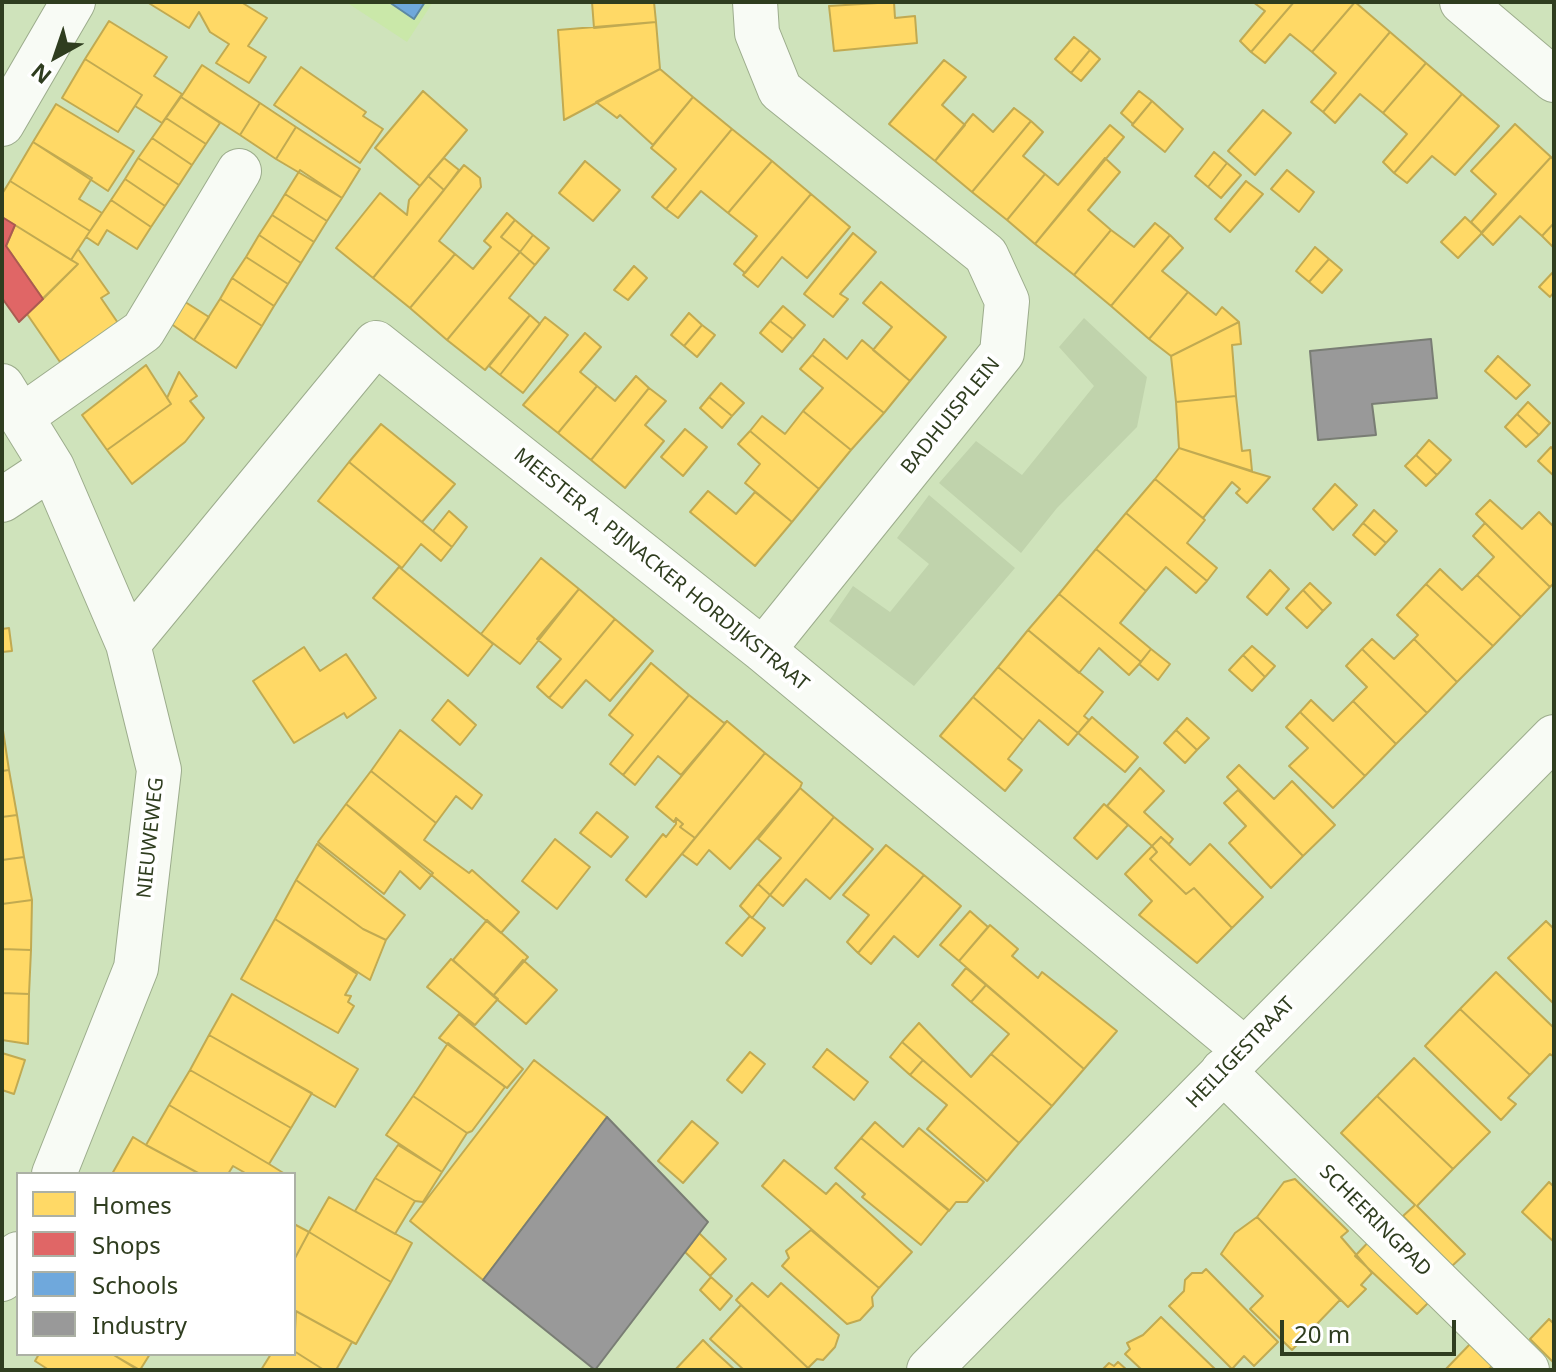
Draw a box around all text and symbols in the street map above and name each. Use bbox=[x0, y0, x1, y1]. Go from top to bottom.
north arrow bbox=[16, 16, 96, 96]
text: N bbox=[24, 57, 57, 92]
street label: BADHUISPLEIN bbox=[897, 353, 1005, 479]
street label: MEESTER A. PIJNACKER HORDIJKSTRAAT bbox=[509, 444, 813, 696]
street label: NIEUWEWEG bbox=[133, 776, 169, 900]
street label: HEILIGESTRAAT bbox=[1182, 992, 1300, 1114]
street label: SCHEERINGPAD bbox=[1314, 1160, 1436, 1282]
legend bbox=[16, 1172, 296, 1356]
text: Homes bbox=[92, 1188, 172, 1221]
text: Shops bbox=[92, 1228, 161, 1261]
text: Schools bbox=[92, 1268, 178, 1301]
scale bar bbox=[1284, 1304, 1460, 1354]
text: Industry bbox=[92, 1308, 187, 1341]
text: 20 m bbox=[1294, 1317, 1350, 1350]

